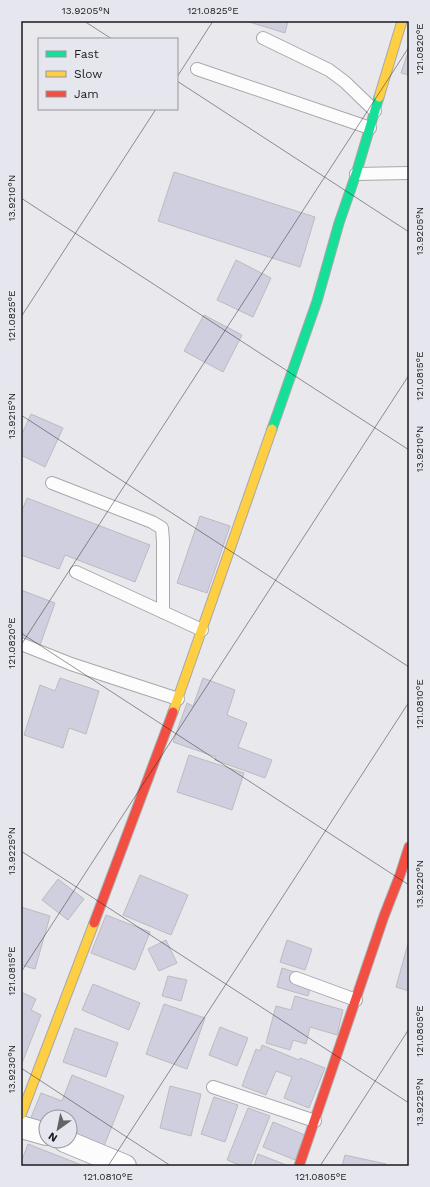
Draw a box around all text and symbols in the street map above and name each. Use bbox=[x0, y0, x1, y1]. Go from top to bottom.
text: 13.9205°N bbox=[62, 5, 110, 16]
text: 121.0825°E bbox=[187, 5, 239, 16]
text: 121.0820°E bbox=[414, 23, 425, 75]
legend bbox=[38, 38, 178, 110]
text: Fast bbox=[74, 47, 99, 61]
text: Slow bbox=[74, 67, 102, 81]
text: Jam bbox=[74, 87, 99, 101]
text: 13.9210°N bbox=[6, 175, 17, 221]
text: 13.9205°N bbox=[414, 207, 425, 255]
text: 121.0825°E bbox=[6, 290, 17, 342]
text: 121.0815°E bbox=[414, 351, 425, 401]
text: 13.9215°N bbox=[6, 393, 17, 439]
text: 13.9210°N bbox=[414, 426, 425, 472]
text: 121.0820°E bbox=[6, 617, 17, 669]
text: 121.0810°E bbox=[414, 679, 425, 729]
text: 13.9225°N bbox=[6, 827, 17, 875]
text: 13.9220°N bbox=[414, 860, 425, 908]
text: 121.0815°E bbox=[6, 946, 17, 996]
text: 121.0805°E bbox=[414, 1005, 425, 1057]
text: 13.9230°N bbox=[6, 1045, 17, 1093]
text: 13.9225°N bbox=[414, 1078, 425, 1126]
north arrow bbox=[38, 1109, 78, 1149]
text: N bbox=[46, 1129, 60, 1145]
text: 121.0810°E bbox=[83, 1171, 133, 1182]
text: 121.0805°E bbox=[295, 1171, 347, 1182]

